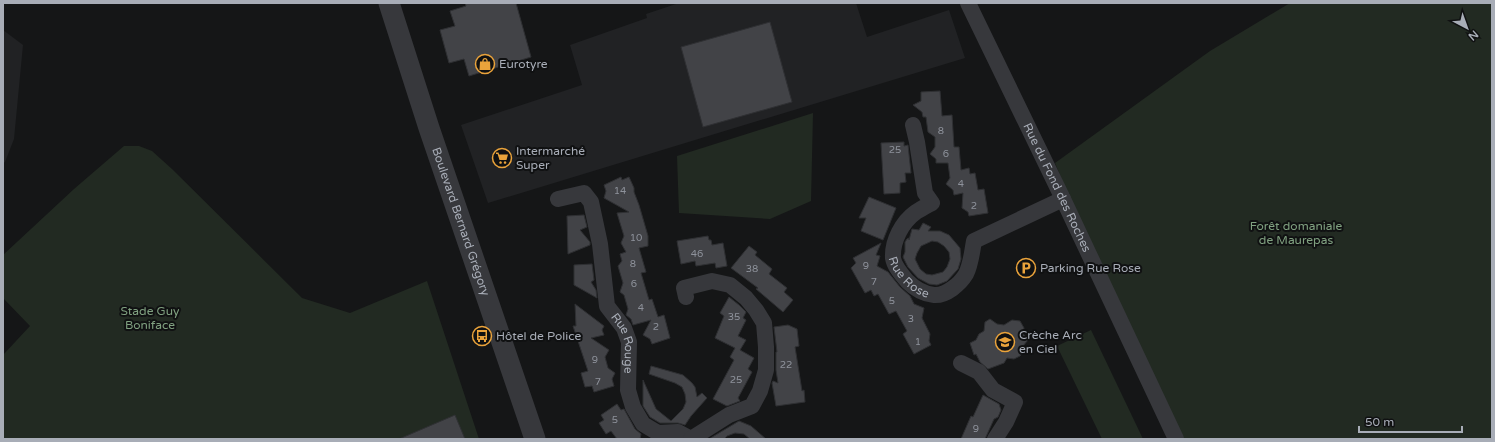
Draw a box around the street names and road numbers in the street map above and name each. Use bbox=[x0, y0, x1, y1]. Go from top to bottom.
street label: Rue du Fond des Roches bbox=[1020, 121, 1094, 255]
street label: Boulevard Bernard Grégory bbox=[429, 145, 493, 298]
street label: Rue Rose bbox=[886, 255, 931, 301]
street label: Rue Rouge bbox=[608, 310, 636, 374]

